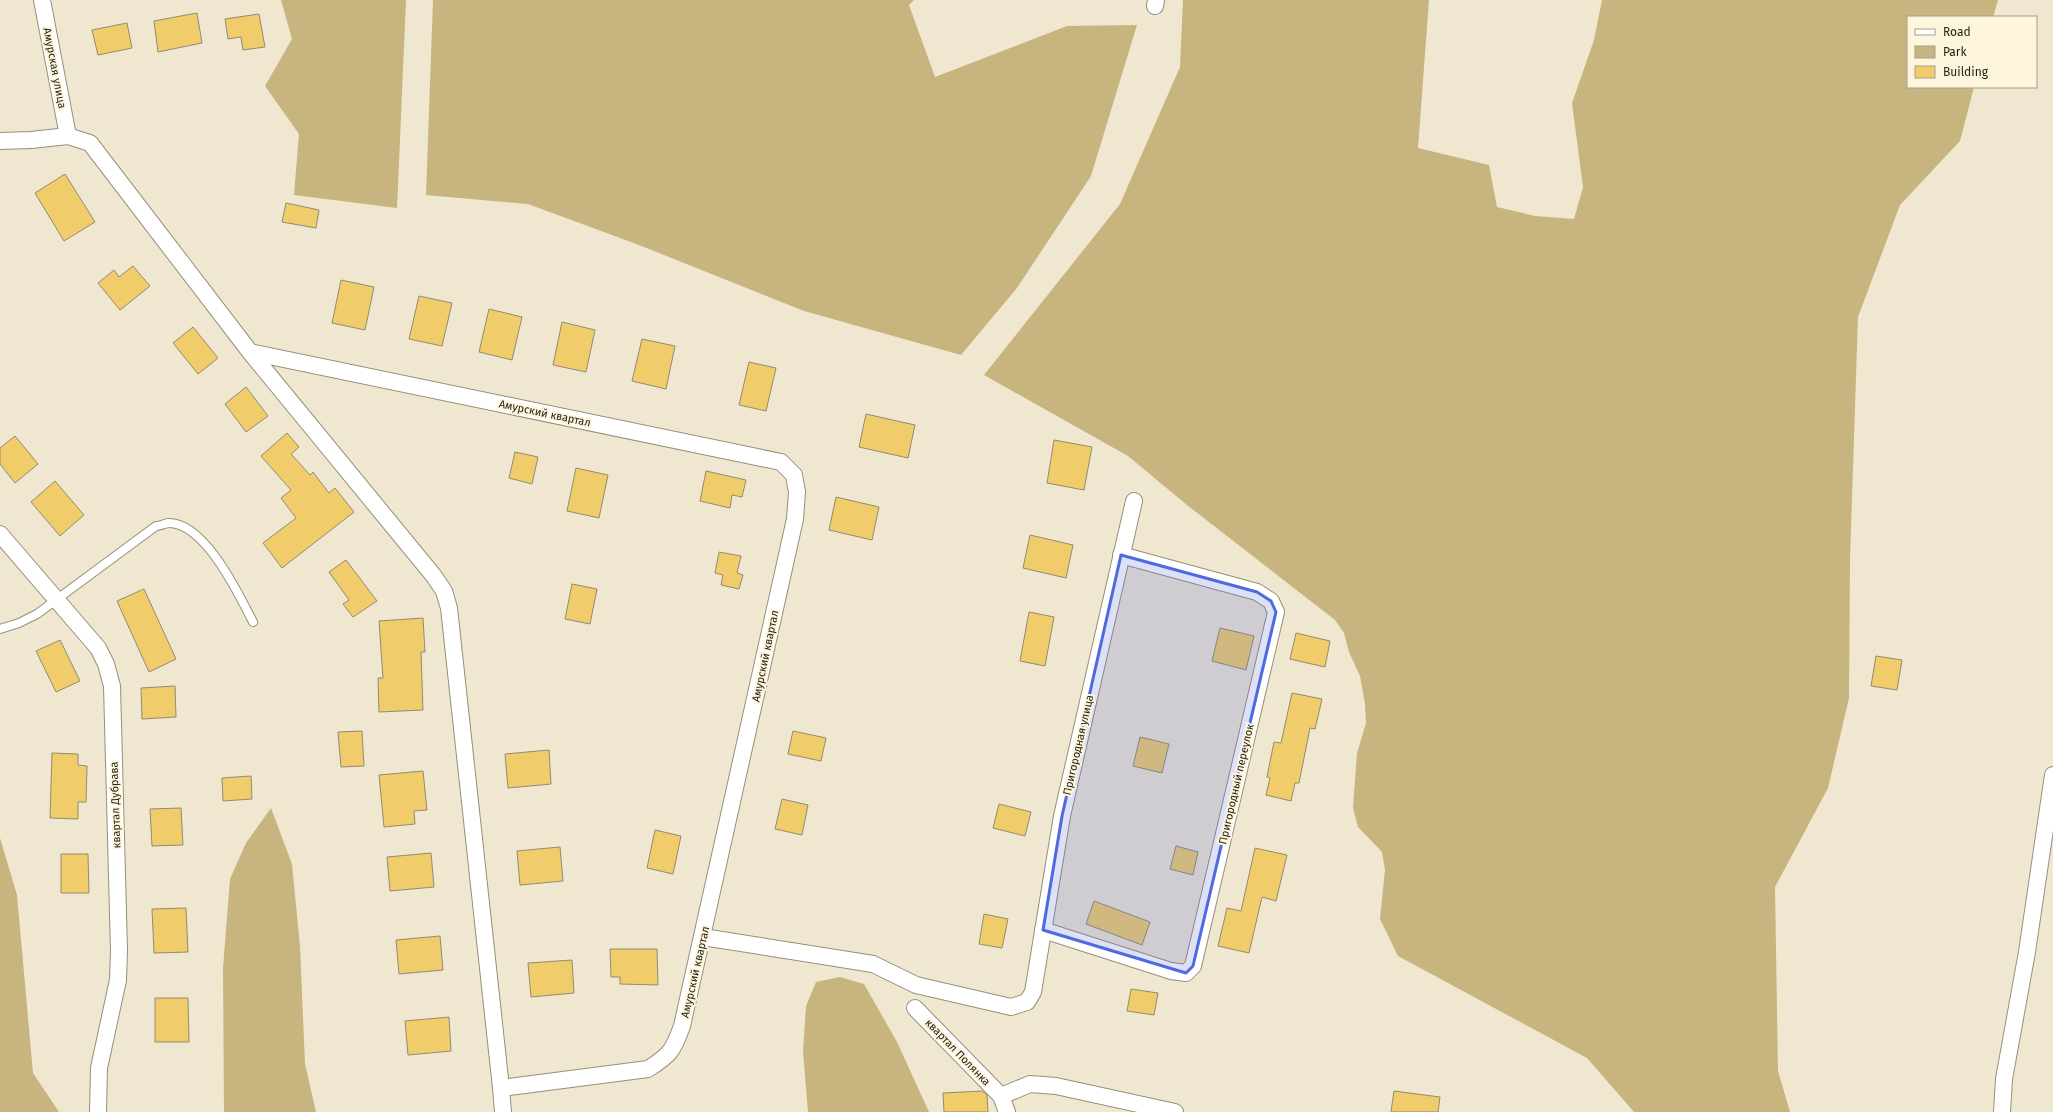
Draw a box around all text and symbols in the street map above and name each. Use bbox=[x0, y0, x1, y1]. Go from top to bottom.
legend bbox=[1907, 16, 2037, 88]
text: Road bbox=[1943, 25, 1971, 39]
street label: Амурская улица bbox=[40, 27, 69, 110]
text: Park bbox=[1943, 45, 1967, 59]
text: Building bbox=[1943, 65, 1989, 79]
street label: Амурский квартал bbox=[498, 397, 592, 430]
street label: Амурский квартал bbox=[749, 609, 782, 703]
street label: Пригородная улица bbox=[1061, 694, 1096, 797]
street label: Пригородный переулок bbox=[1216, 722, 1257, 846]
street label: квартал Дубрава bbox=[107, 761, 124, 849]
street label: Амурский квартал bbox=[679, 925, 712, 1019]
street label: квартал Полянка bbox=[922, 1016, 993, 1089]

